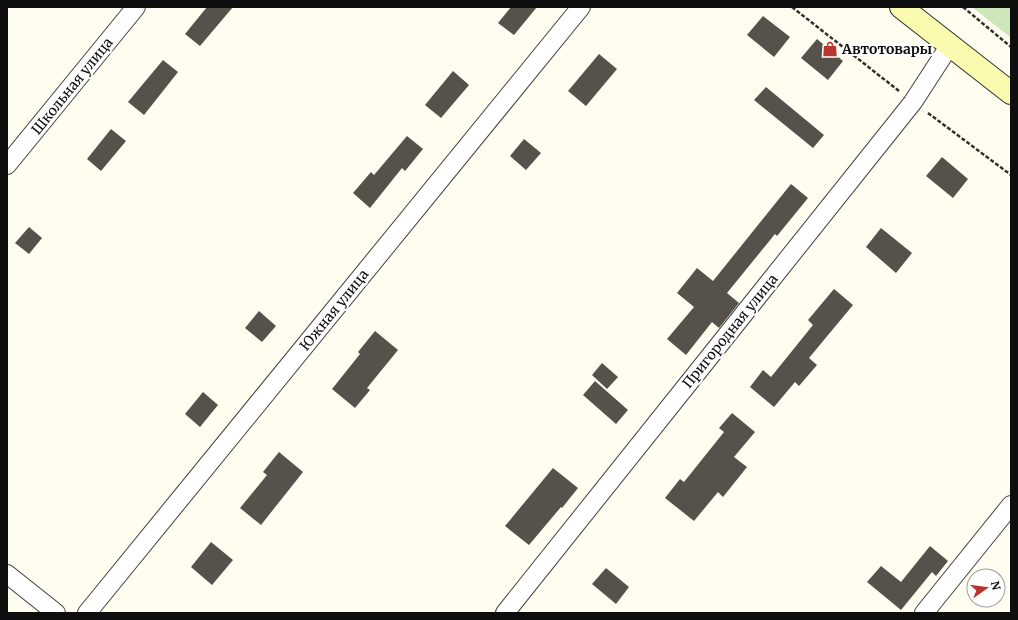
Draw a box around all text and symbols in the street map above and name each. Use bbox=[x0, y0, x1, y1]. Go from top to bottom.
street label: Школьная улица bbox=[27, 33, 117, 138]
shop icon: Автотовары bbox=[821, 40, 839, 58]
place label: Автотовары bbox=[841, 40, 932, 58]
street label: Южная улица bbox=[296, 265, 373, 354]
street label: Пригородная улица bbox=[678, 270, 782, 392]
north arrow bbox=[966, 568, 1006, 608]
text: N bbox=[988, 580, 1004, 592]

